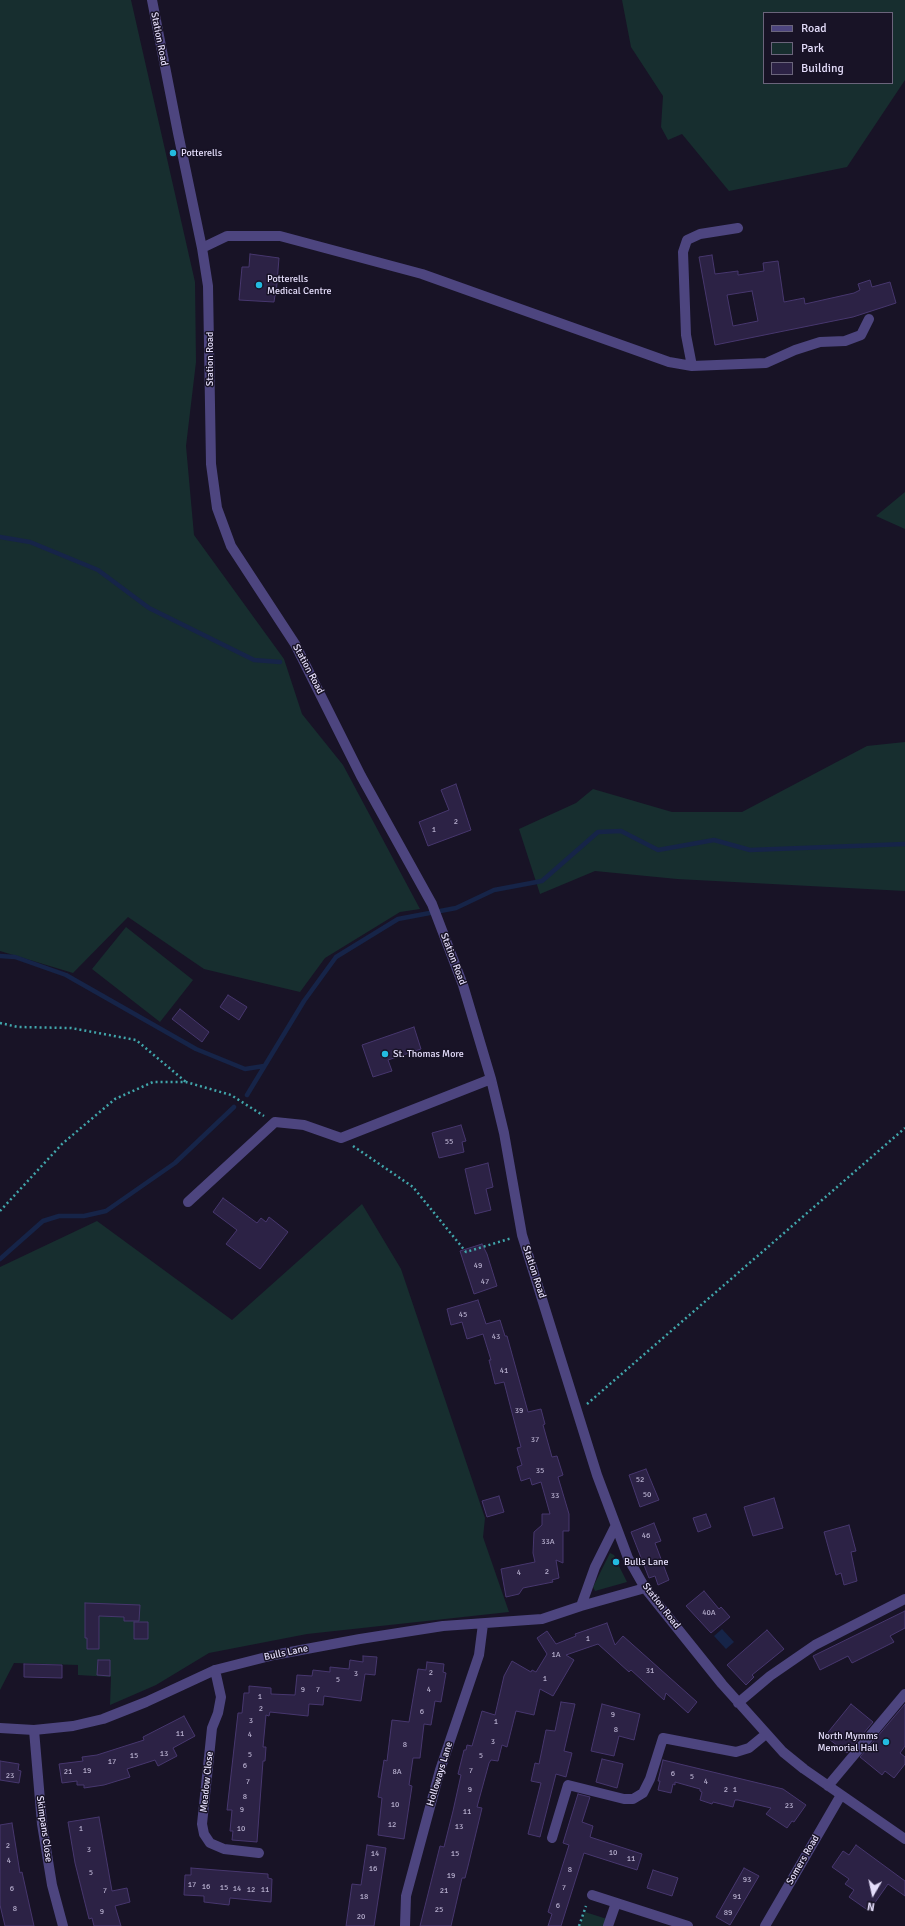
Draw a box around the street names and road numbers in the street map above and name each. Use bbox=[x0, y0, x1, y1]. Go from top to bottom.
street label: Station Road bbox=[148, 11, 170, 67]
street label: Station Road bbox=[204, 332, 216, 386]
street label: Station Road bbox=[290, 642, 326, 696]
street label: Station Road bbox=[438, 931, 468, 987]
street label: Station Road bbox=[520, 1244, 548, 1300]
street label: Station Road bbox=[639, 1581, 683, 1631]
street label: Bulls Lane bbox=[263, 1643, 309, 1663]
street label: Holloways Lane bbox=[425, 1740, 455, 1808]
street label: Meadow Close bbox=[198, 1751, 216, 1813]
street label: Skimpans Close bbox=[33, 1795, 55, 1863]
street label: Somers Road bbox=[784, 1833, 822, 1887]

